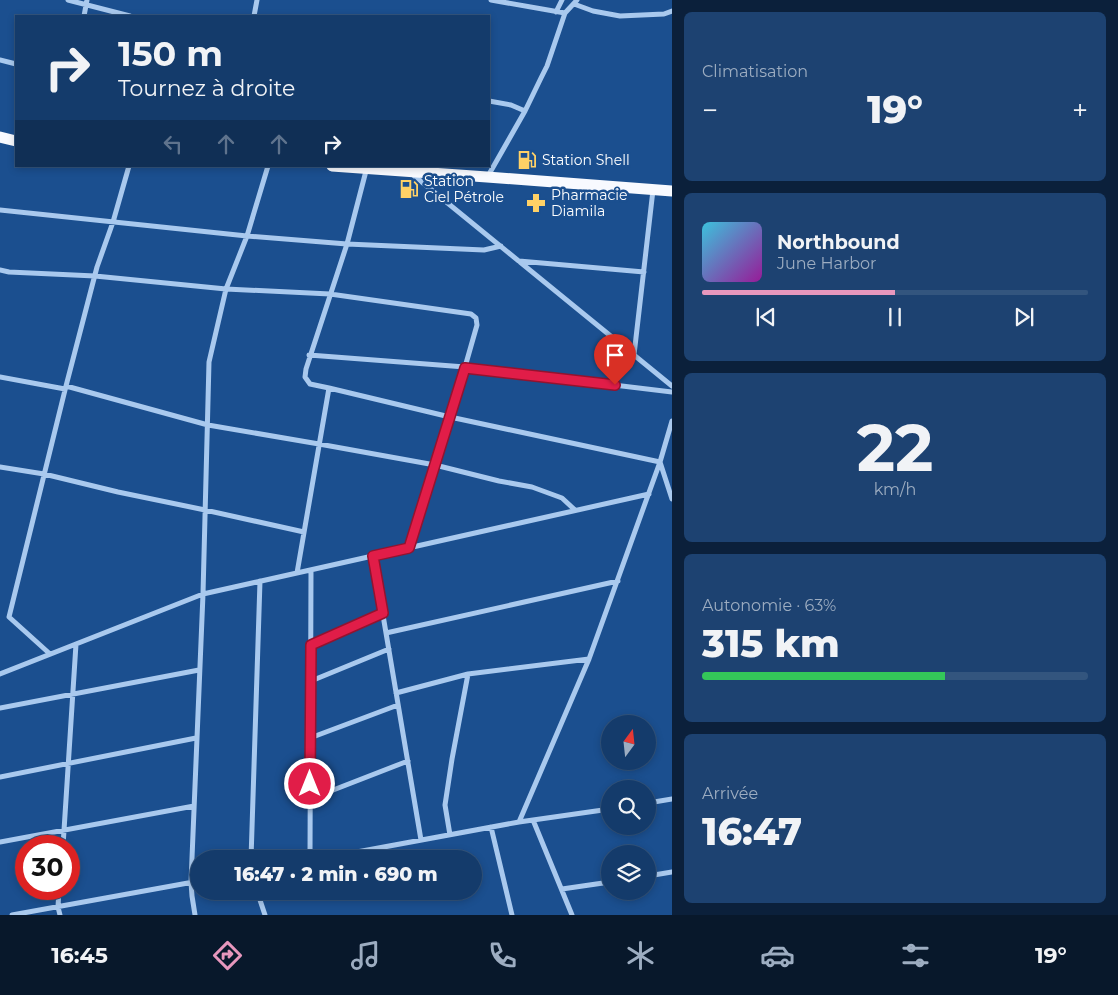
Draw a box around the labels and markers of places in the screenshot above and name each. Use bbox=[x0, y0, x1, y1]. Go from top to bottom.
fuel station icon: Station Shell bbox=[516, 149, 538, 171]
place label: Station Shell bbox=[542, 151, 630, 169]
place label: Station Ciel Pétrole bbox=[424, 172, 504, 206]
fuel station icon: Station Ciel Pétrole bbox=[398, 178, 420, 200]
place label: Pharmacie Diamila bbox=[551, 186, 627, 220]
pharmacy icon: Pharmacie Diamila bbox=[525, 192, 547, 214]
pin bbox=[594, 334, 636, 385]

